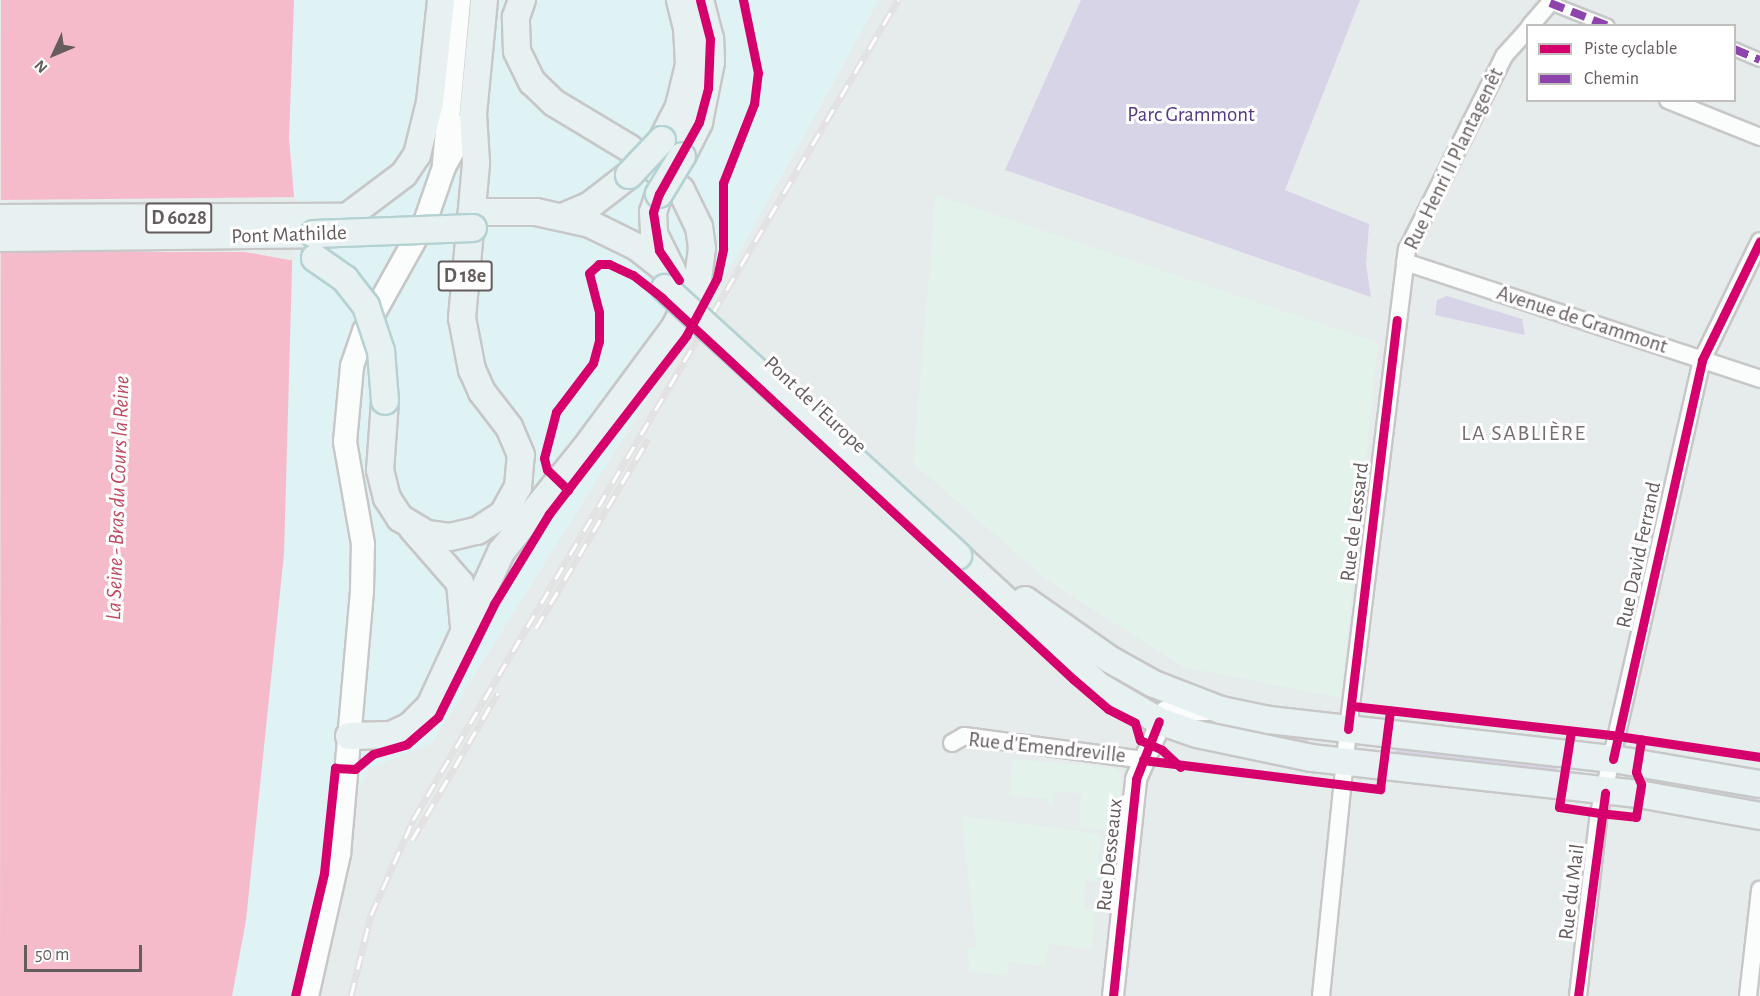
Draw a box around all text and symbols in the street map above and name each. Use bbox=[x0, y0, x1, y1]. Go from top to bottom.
north arrow bbox=[24, 24, 84, 84]
legend bbox=[1526, 24, 1736, 102]
text: Piste cyclable bbox=[1584, 40, 1677, 58]
text: N bbox=[31, 57, 51, 76]
street label: Rue Henri II Plantagenêt bbox=[1399, 64, 1509, 254]
text: Chemin bbox=[1584, 70, 1639, 88]
park label: Parc Grammont bbox=[1127, 102, 1255, 128]
road number: D 6028 bbox=[144, 201, 213, 235]
street label: Pont Mathilde bbox=[231, 220, 347, 250]
road number: D 18e bbox=[436, 259, 494, 293]
street label: Avenue de Grammont bbox=[1493, 281, 1671, 359]
street label: Pont de l'Europe bbox=[758, 351, 872, 459]
water label: La Seine - Bras du Cours la Reine bbox=[101, 375, 135, 621]
district label: LA SABLIÈRE bbox=[1461, 421, 1587, 447]
street label: Rue de Lessard bbox=[1335, 461, 1375, 583]
street label: Rue David Ferrand bbox=[1611, 480, 1667, 630]
street label: Rue d'Emendreville bbox=[967, 727, 1127, 769]
street label: Rue Desseaux bbox=[1092, 797, 1128, 913]
street label: Rue du Mail bbox=[1554, 843, 1590, 941]
scale bar bbox=[27, 933, 146, 971]
text: 50 m bbox=[35, 946, 69, 964]

